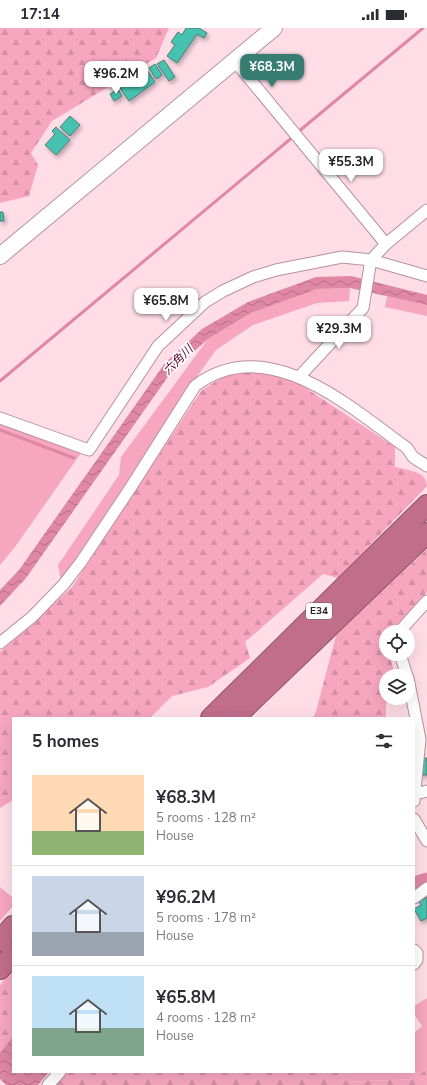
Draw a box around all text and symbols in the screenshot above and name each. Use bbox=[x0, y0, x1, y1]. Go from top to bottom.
text: 17:14 bbox=[20, 4, 60, 24]
pin: ¥68.3M bbox=[239, 54, 305, 88]
text: ¥68.3M bbox=[249, 58, 295, 76]
pin: ¥96.2M bbox=[83, 61, 149, 95]
text: ¥96.2M bbox=[93, 65, 139, 83]
pin: ¥55.3M bbox=[318, 149, 384, 183]
text: ¥55.3M bbox=[328, 153, 374, 171]
pin: ¥65.8M bbox=[133, 288, 199, 322]
text: ¥65.8M bbox=[143, 292, 189, 310]
pin: ¥29.3M bbox=[306, 316, 372, 350]
text: ¥29.3M bbox=[316, 320, 362, 338]
water label: 六角川 bbox=[160, 340, 198, 378]
road number: E34 bbox=[306, 603, 332, 619]
map controls bbox=[379, 625, 415, 705]
button: locate bbox=[379, 625, 415, 661]
button: layers bbox=[379, 669, 415, 705]
text: 5 homes bbox=[32, 730, 99, 753]
icon: filters bbox=[373, 730, 395, 752]
text: ¥68.3M bbox=[156, 786, 216, 809]
icon: home bbox=[64, 791, 112, 839]
text: 5 rooms · 128 m² bbox=[156, 809, 256, 827]
text: House bbox=[156, 827, 194, 845]
text: ¥96.2M bbox=[156, 886, 216, 909]
icon: home bbox=[64, 892, 112, 940]
text: 5 rooms · 178 m² bbox=[156, 909, 256, 927]
text: House bbox=[156, 927, 194, 945]
text: ¥65.8M bbox=[156, 986, 216, 1009]
icon: home bbox=[64, 992, 112, 1040]
text: 4 rooms · 128 m² bbox=[156, 1009, 256, 1027]
text: House bbox=[156, 1027, 194, 1045]

